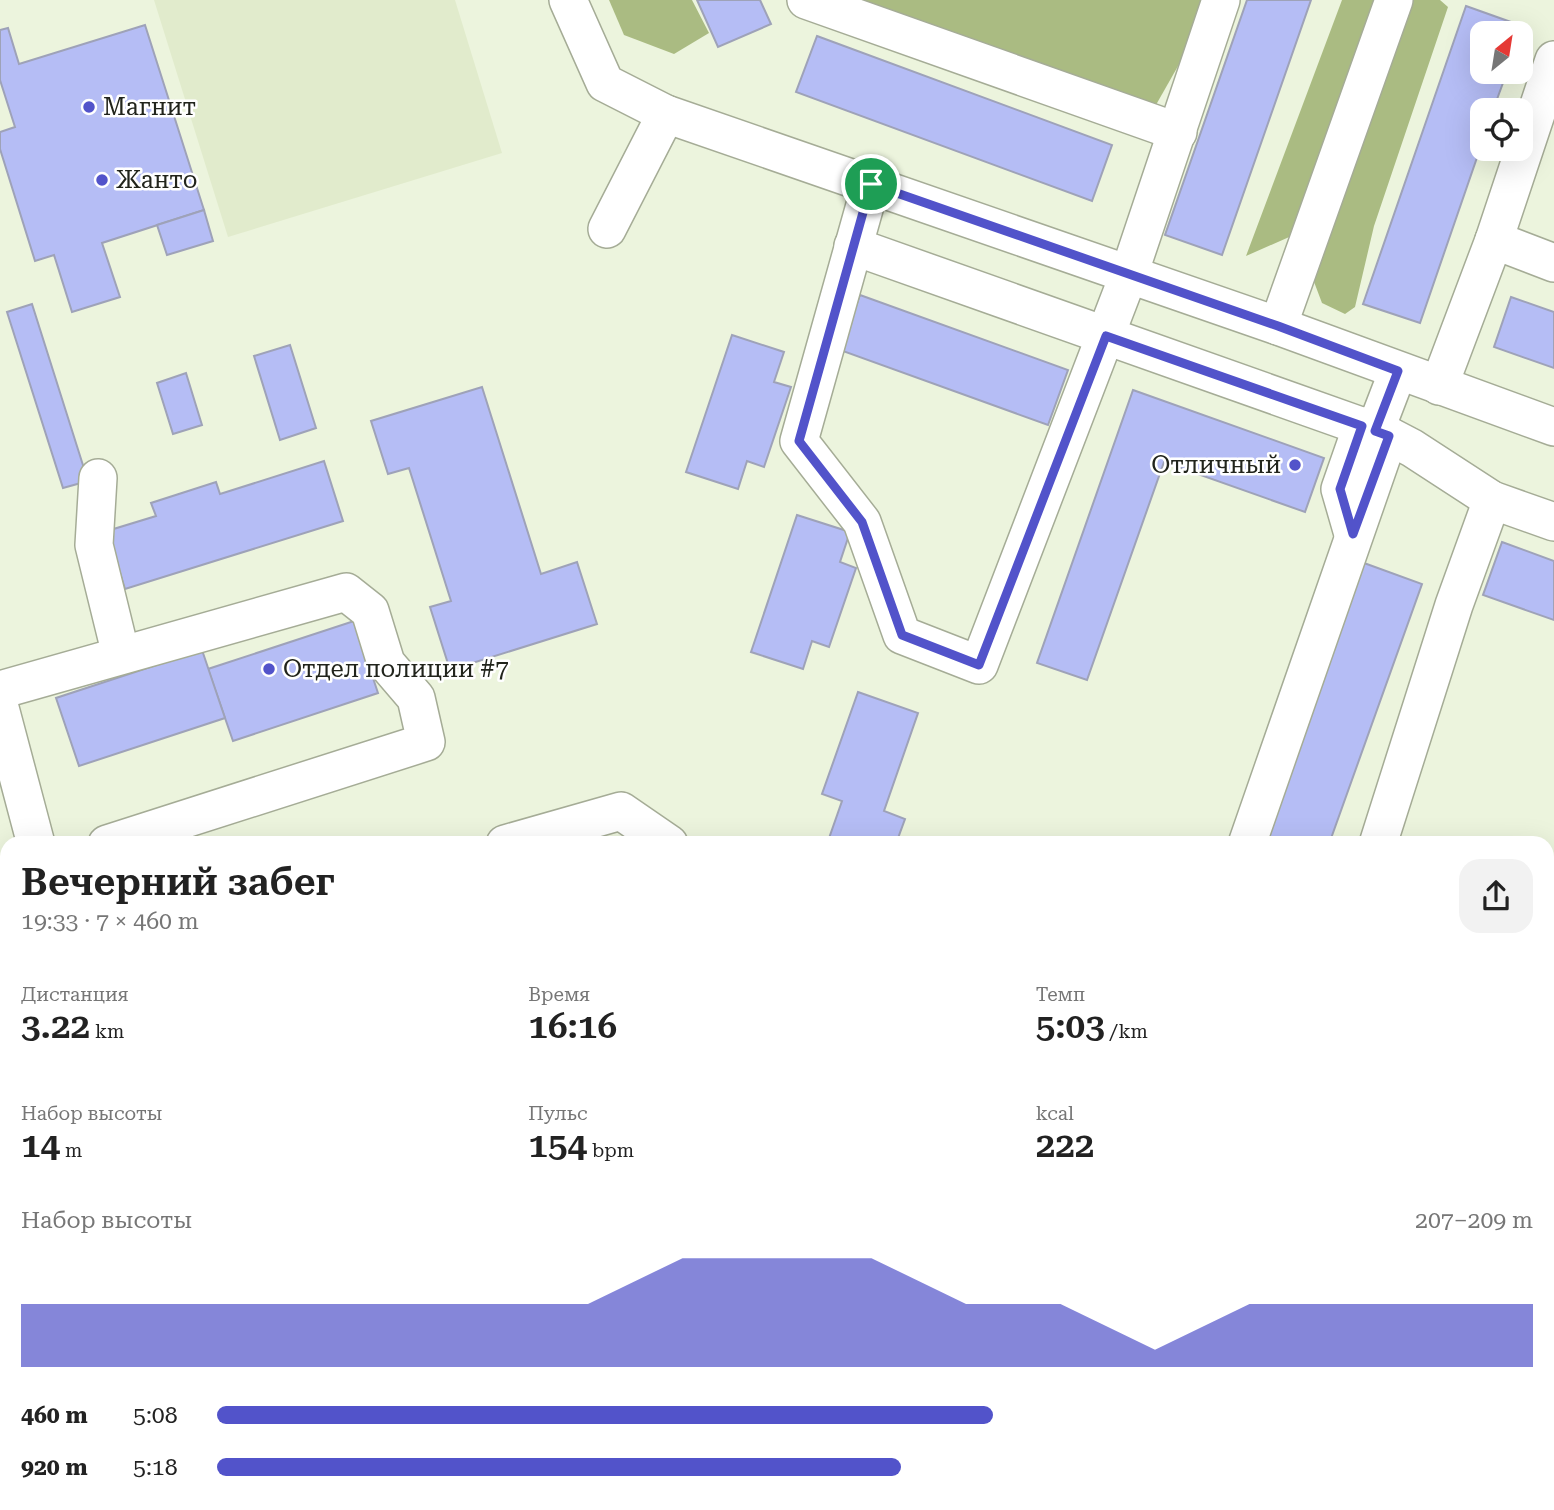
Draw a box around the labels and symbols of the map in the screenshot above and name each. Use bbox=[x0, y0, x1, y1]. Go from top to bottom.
north arrow bbox=[1470, 21, 1533, 84]
place label: Магнит bbox=[103, 93, 196, 121]
marker: Магнит bbox=[81, 99, 97, 115]
pin bbox=[841, 154, 901, 214]
place label: Жанто bbox=[116, 166, 197, 194]
marker: Жанто bbox=[94, 172, 110, 188]
place label: Отличный bbox=[1151, 451, 1281, 479]
marker: Отличный bbox=[1287, 457, 1303, 473]
place label: Отдел полиции #7 bbox=[283, 655, 509, 683]
marker: Отдел полиции #7 bbox=[261, 661, 277, 677]

